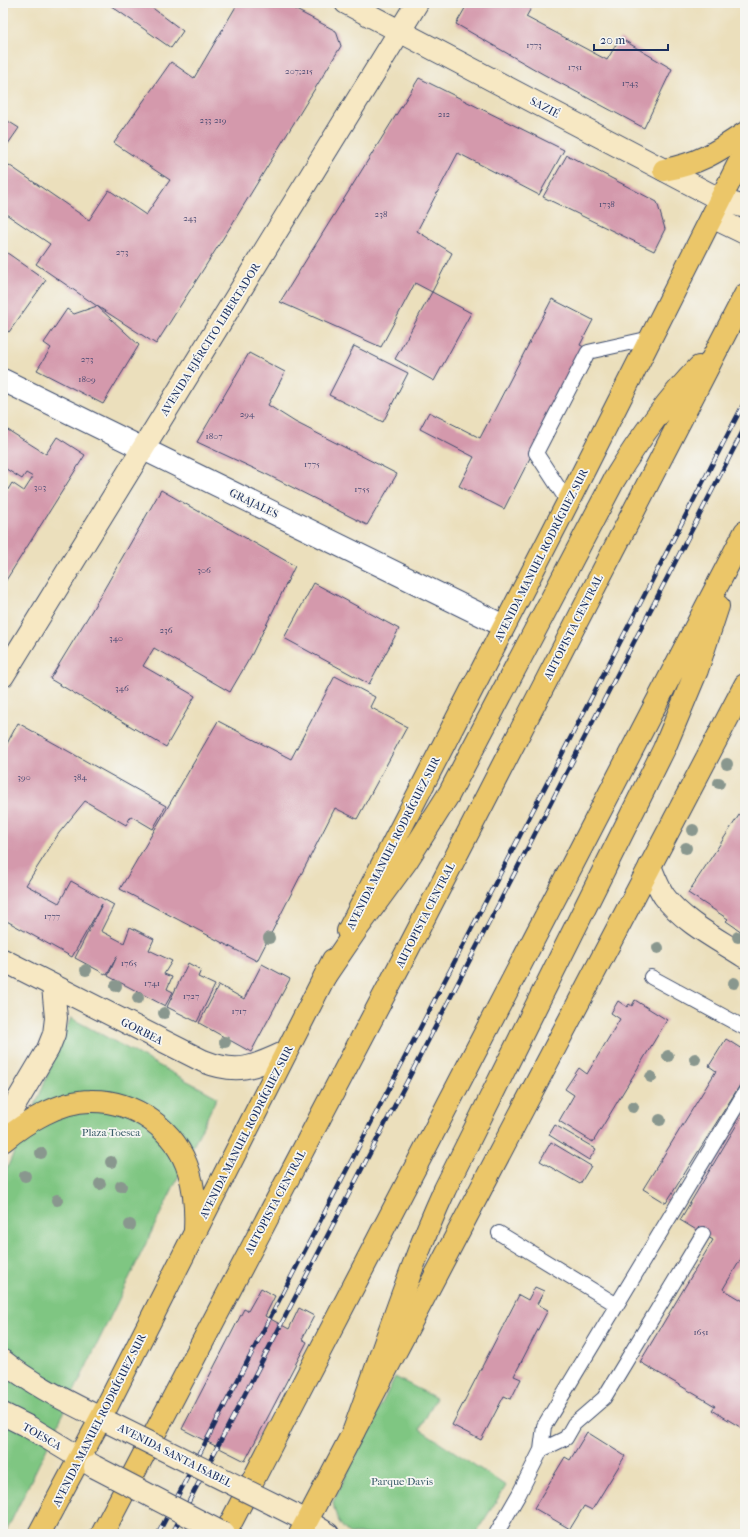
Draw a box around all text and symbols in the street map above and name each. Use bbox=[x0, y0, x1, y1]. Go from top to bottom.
scale bar bbox=[594, 26, 668, 52]
text: 20 m bbox=[600, 33, 625, 47]
house number: 1773 bbox=[526, 40, 542, 50]
house number: 1751 bbox=[568, 62, 582, 72]
house number: 207;215 bbox=[285, 66, 313, 76]
house number: 1743 bbox=[622, 78, 638, 88]
street label: SAZIÉ bbox=[528, 94, 562, 121]
house number: 212 bbox=[438, 109, 451, 119]
house number: 233-219 bbox=[200, 115, 227, 125]
house number: 1738 bbox=[599, 199, 615, 209]
house number: 238 bbox=[375, 209, 388, 219]
house number: 243 bbox=[183, 213, 197, 223]
house number: 273 bbox=[116, 247, 129, 257]
street label: AVENIDA EJÉRCITO LIBERTADOR bbox=[157, 260, 264, 419]
house number: 273 bbox=[81, 354, 94, 364]
house number: 1809 bbox=[78, 374, 96, 384]
house number: 294 bbox=[240, 409, 255, 419]
house number: 1807 bbox=[205, 431, 223, 441]
house number: 1775 bbox=[304, 459, 320, 469]
street label: AVENIDA MANUEL RODRÍGUEZ SUR bbox=[492, 466, 591, 645]
house number: 303 bbox=[34, 482, 46, 492]
house number: 1755 bbox=[354, 484, 370, 494]
street label: GRAJALES bbox=[227, 486, 281, 521]
house number: 306 bbox=[197, 565, 211, 575]
street label: AUTOPISTA CENTRAL bbox=[541, 572, 606, 683]
house number: 236 bbox=[159, 625, 173, 635]
house number: 340 bbox=[109, 633, 123, 643]
house number: 346 bbox=[115, 683, 129, 693]
street label: AVENIDA MANUEL RODRÍGUEZ SUR bbox=[344, 754, 443, 933]
house number: 390 bbox=[17, 772, 31, 782]
house number: 384 bbox=[73, 772, 87, 782]
street label: AUTOPISTA CENTRAL bbox=[393, 860, 458, 971]
house number: 1777 bbox=[44, 911, 61, 921]
house number: 1765 bbox=[121, 958, 137, 968]
house number: 1741 bbox=[144, 978, 160, 988]
house number: 1727 bbox=[183, 991, 200, 1001]
house number: 1717 bbox=[231, 1006, 247, 1016]
street label: GORBEA bbox=[119, 1015, 166, 1048]
street label: AVENIDA MANUEL RODRÍGUEZ SUR bbox=[197, 1043, 296, 1222]
park label: Plaza Toesca bbox=[82, 1126, 141, 1139]
street label: AUTOPISTA CENTRAL bbox=[242, 1148, 309, 1257]
house number: 1651 bbox=[693, 1327, 709, 1337]
street label: AVENIDA MANUEL RODRÍGUEZ SUR bbox=[50, 1331, 149, 1510]
street label: TOESCA bbox=[20, 1420, 64, 1453]
street label: AVENIDA SANTA ISABEL bbox=[115, 1421, 234, 1490]
park label: Parque Davis bbox=[371, 1475, 433, 1488]

